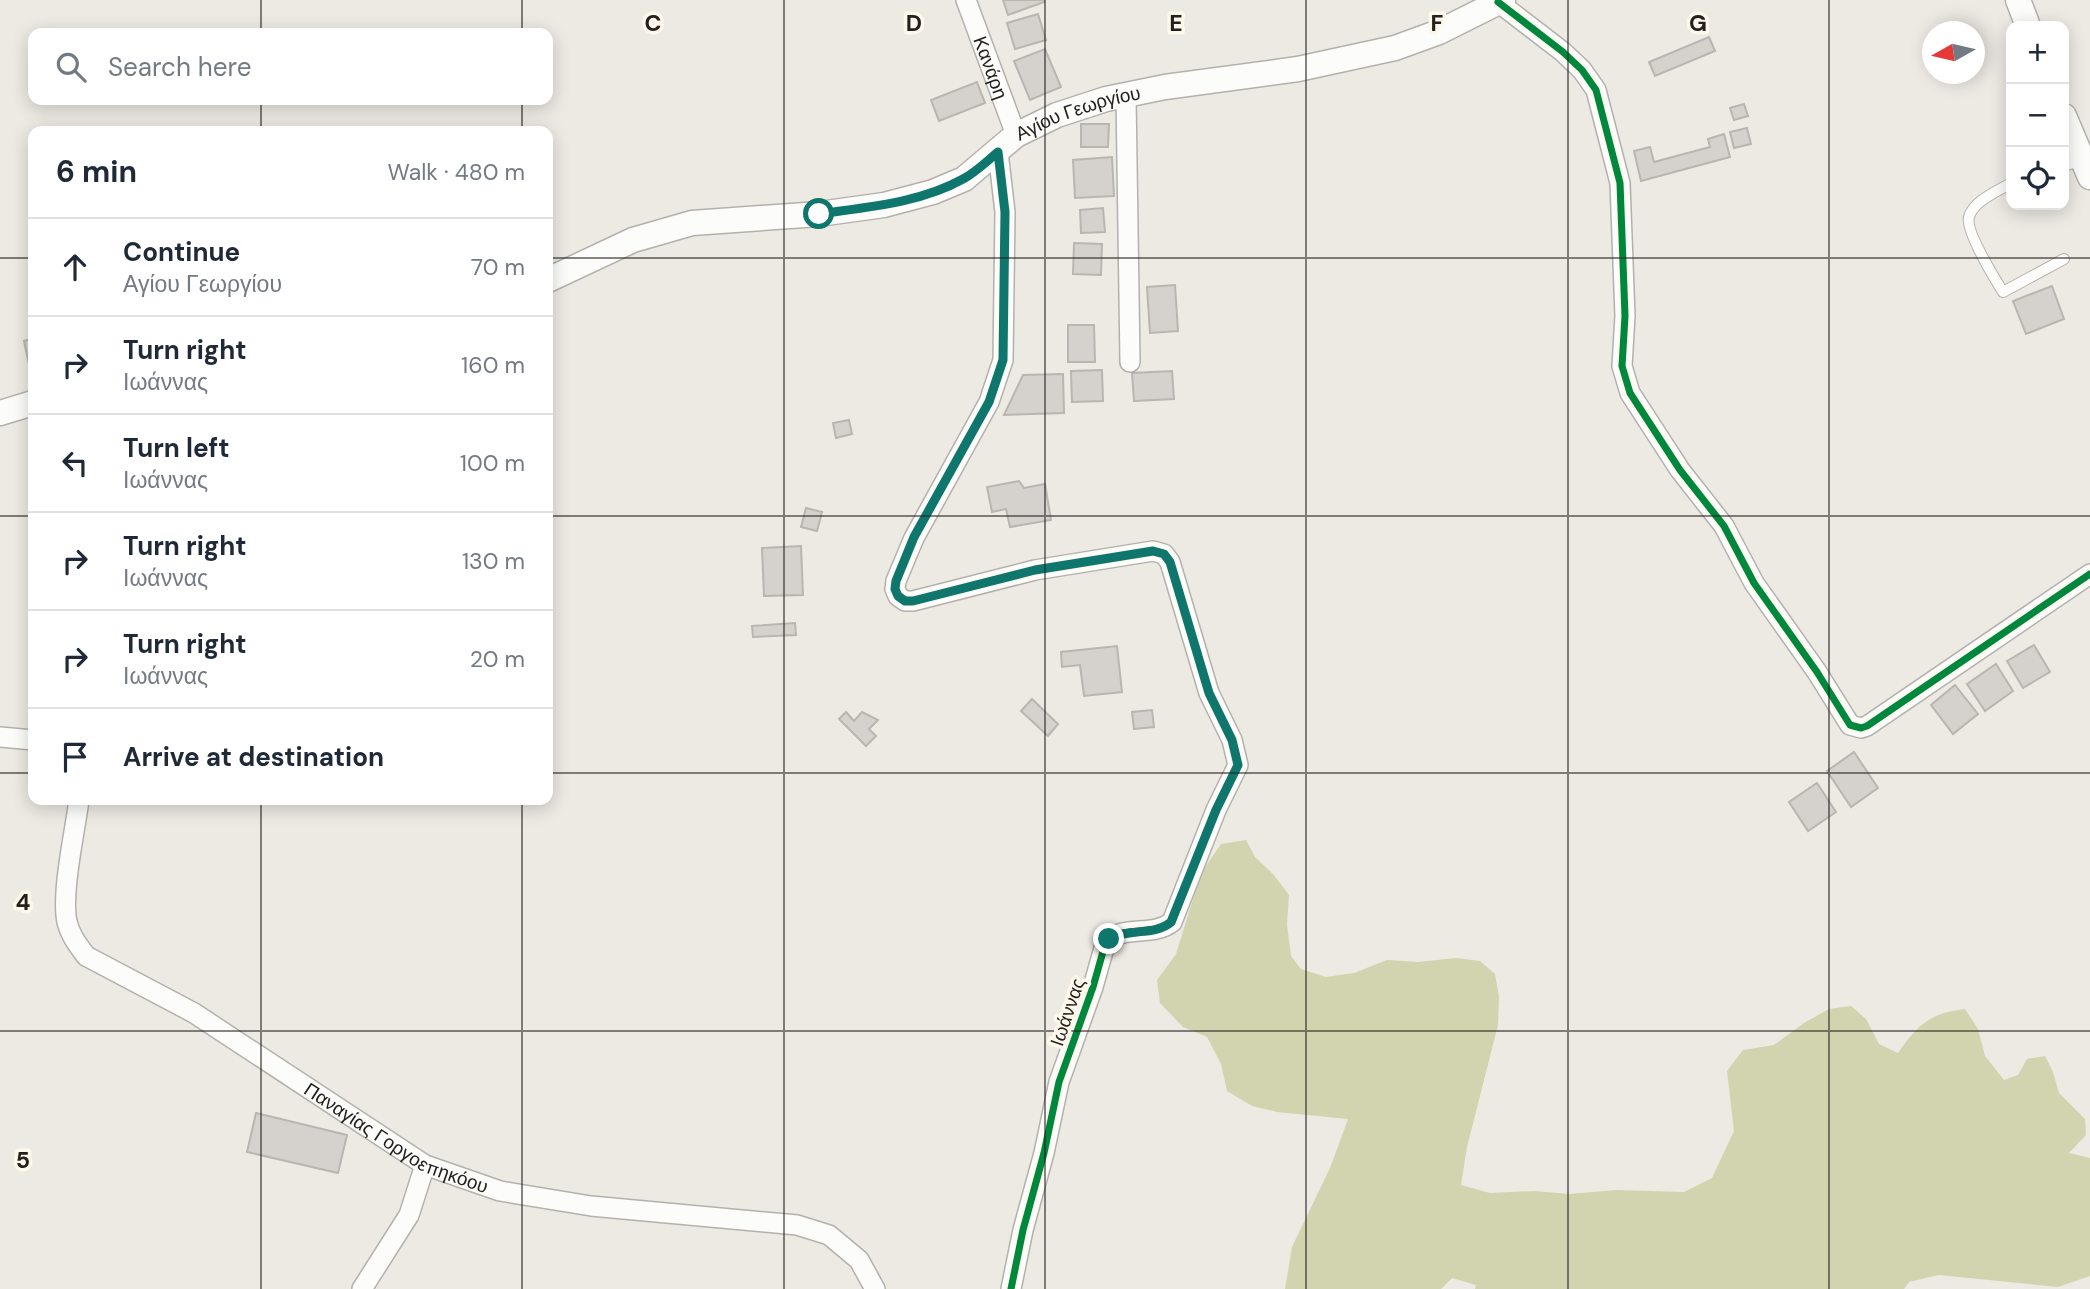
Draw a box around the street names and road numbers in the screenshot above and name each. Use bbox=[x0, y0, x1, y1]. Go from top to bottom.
street label: Κανάρη bbox=[967, 33, 1014, 103]
street label: Αγίου Γεωργίου bbox=[1011, 80, 1143, 146]
street label: Ιωάννας bbox=[1044, 975, 1091, 1049]
street label: Παναγίας Γοργοεπηκόου bbox=[299, 1077, 492, 1199]

